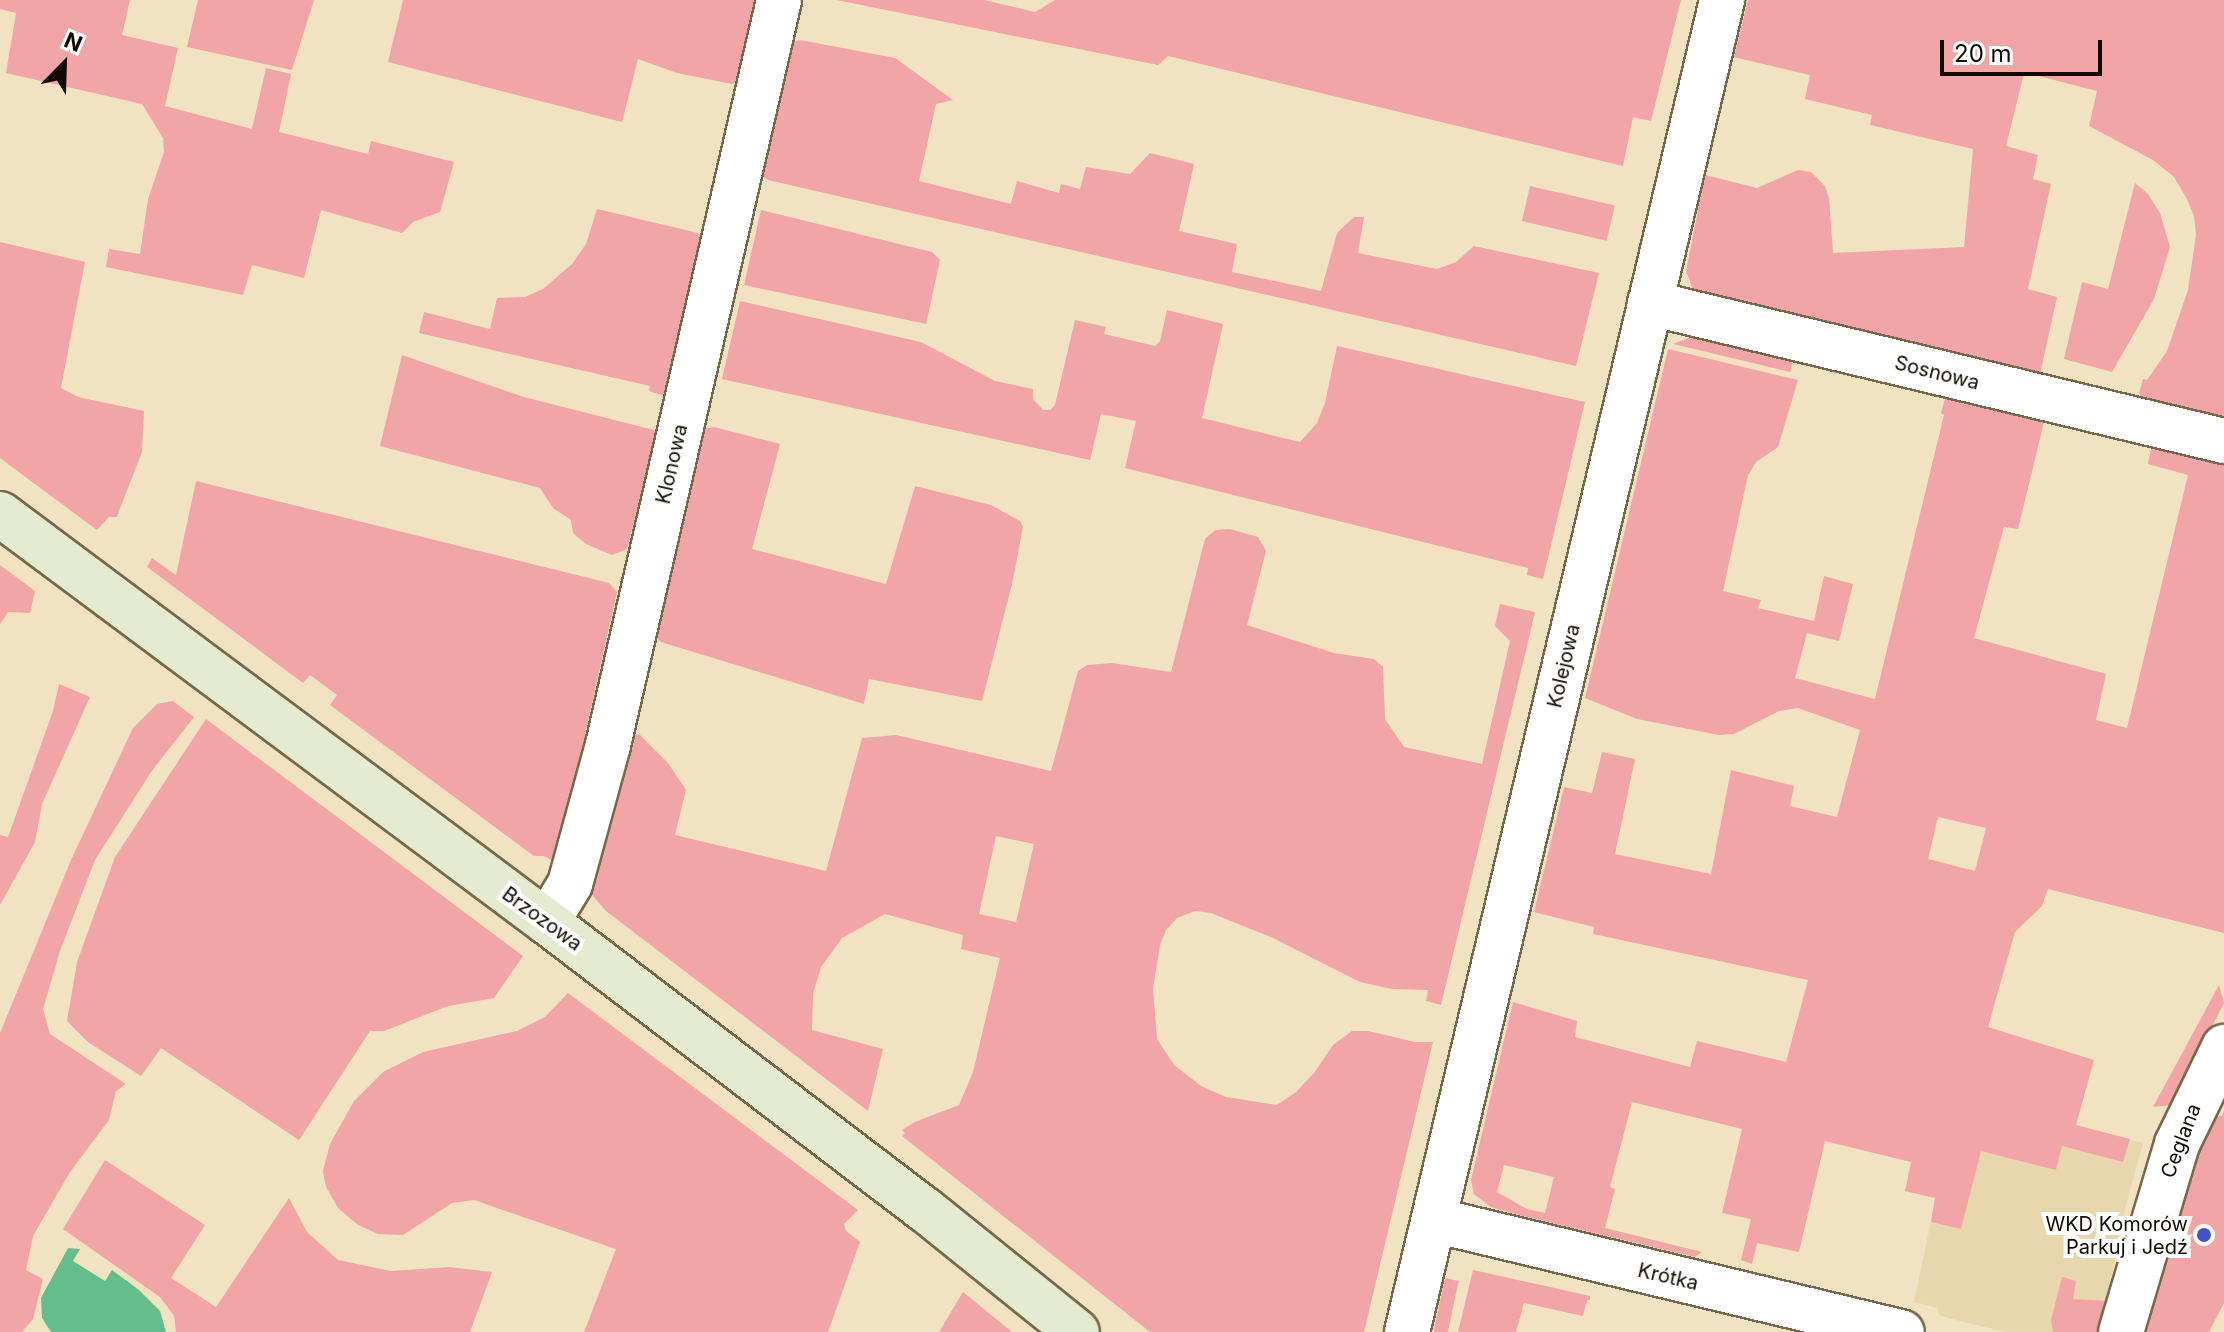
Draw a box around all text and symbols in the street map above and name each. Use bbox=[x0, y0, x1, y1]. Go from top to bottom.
north arrow bbox=[24, 24, 104, 104]
scale bar bbox=[1944, 24, 2106, 74]
text: N bbox=[61, 27, 86, 57]
text: 20 m bbox=[1954, 39, 2012, 68]
street label: Sosnowa bbox=[1892, 351, 1982, 395]
street label: Klonowa bbox=[651, 422, 693, 506]
street label: Kolejowa bbox=[1543, 622, 1585, 710]
street label: Brzozowa bbox=[497, 882, 587, 956]
street label: Ceglana bbox=[2156, 1100, 2206, 1182]
place label: WKD Komorów Parkuj i Jedź bbox=[2045, 1212, 2188, 1259]
marker: WKD Komorów Parkuj i Jedź bbox=[2195, 1226, 2213, 1244]
street label: Krótka bbox=[1635, 1258, 1701, 1296]

